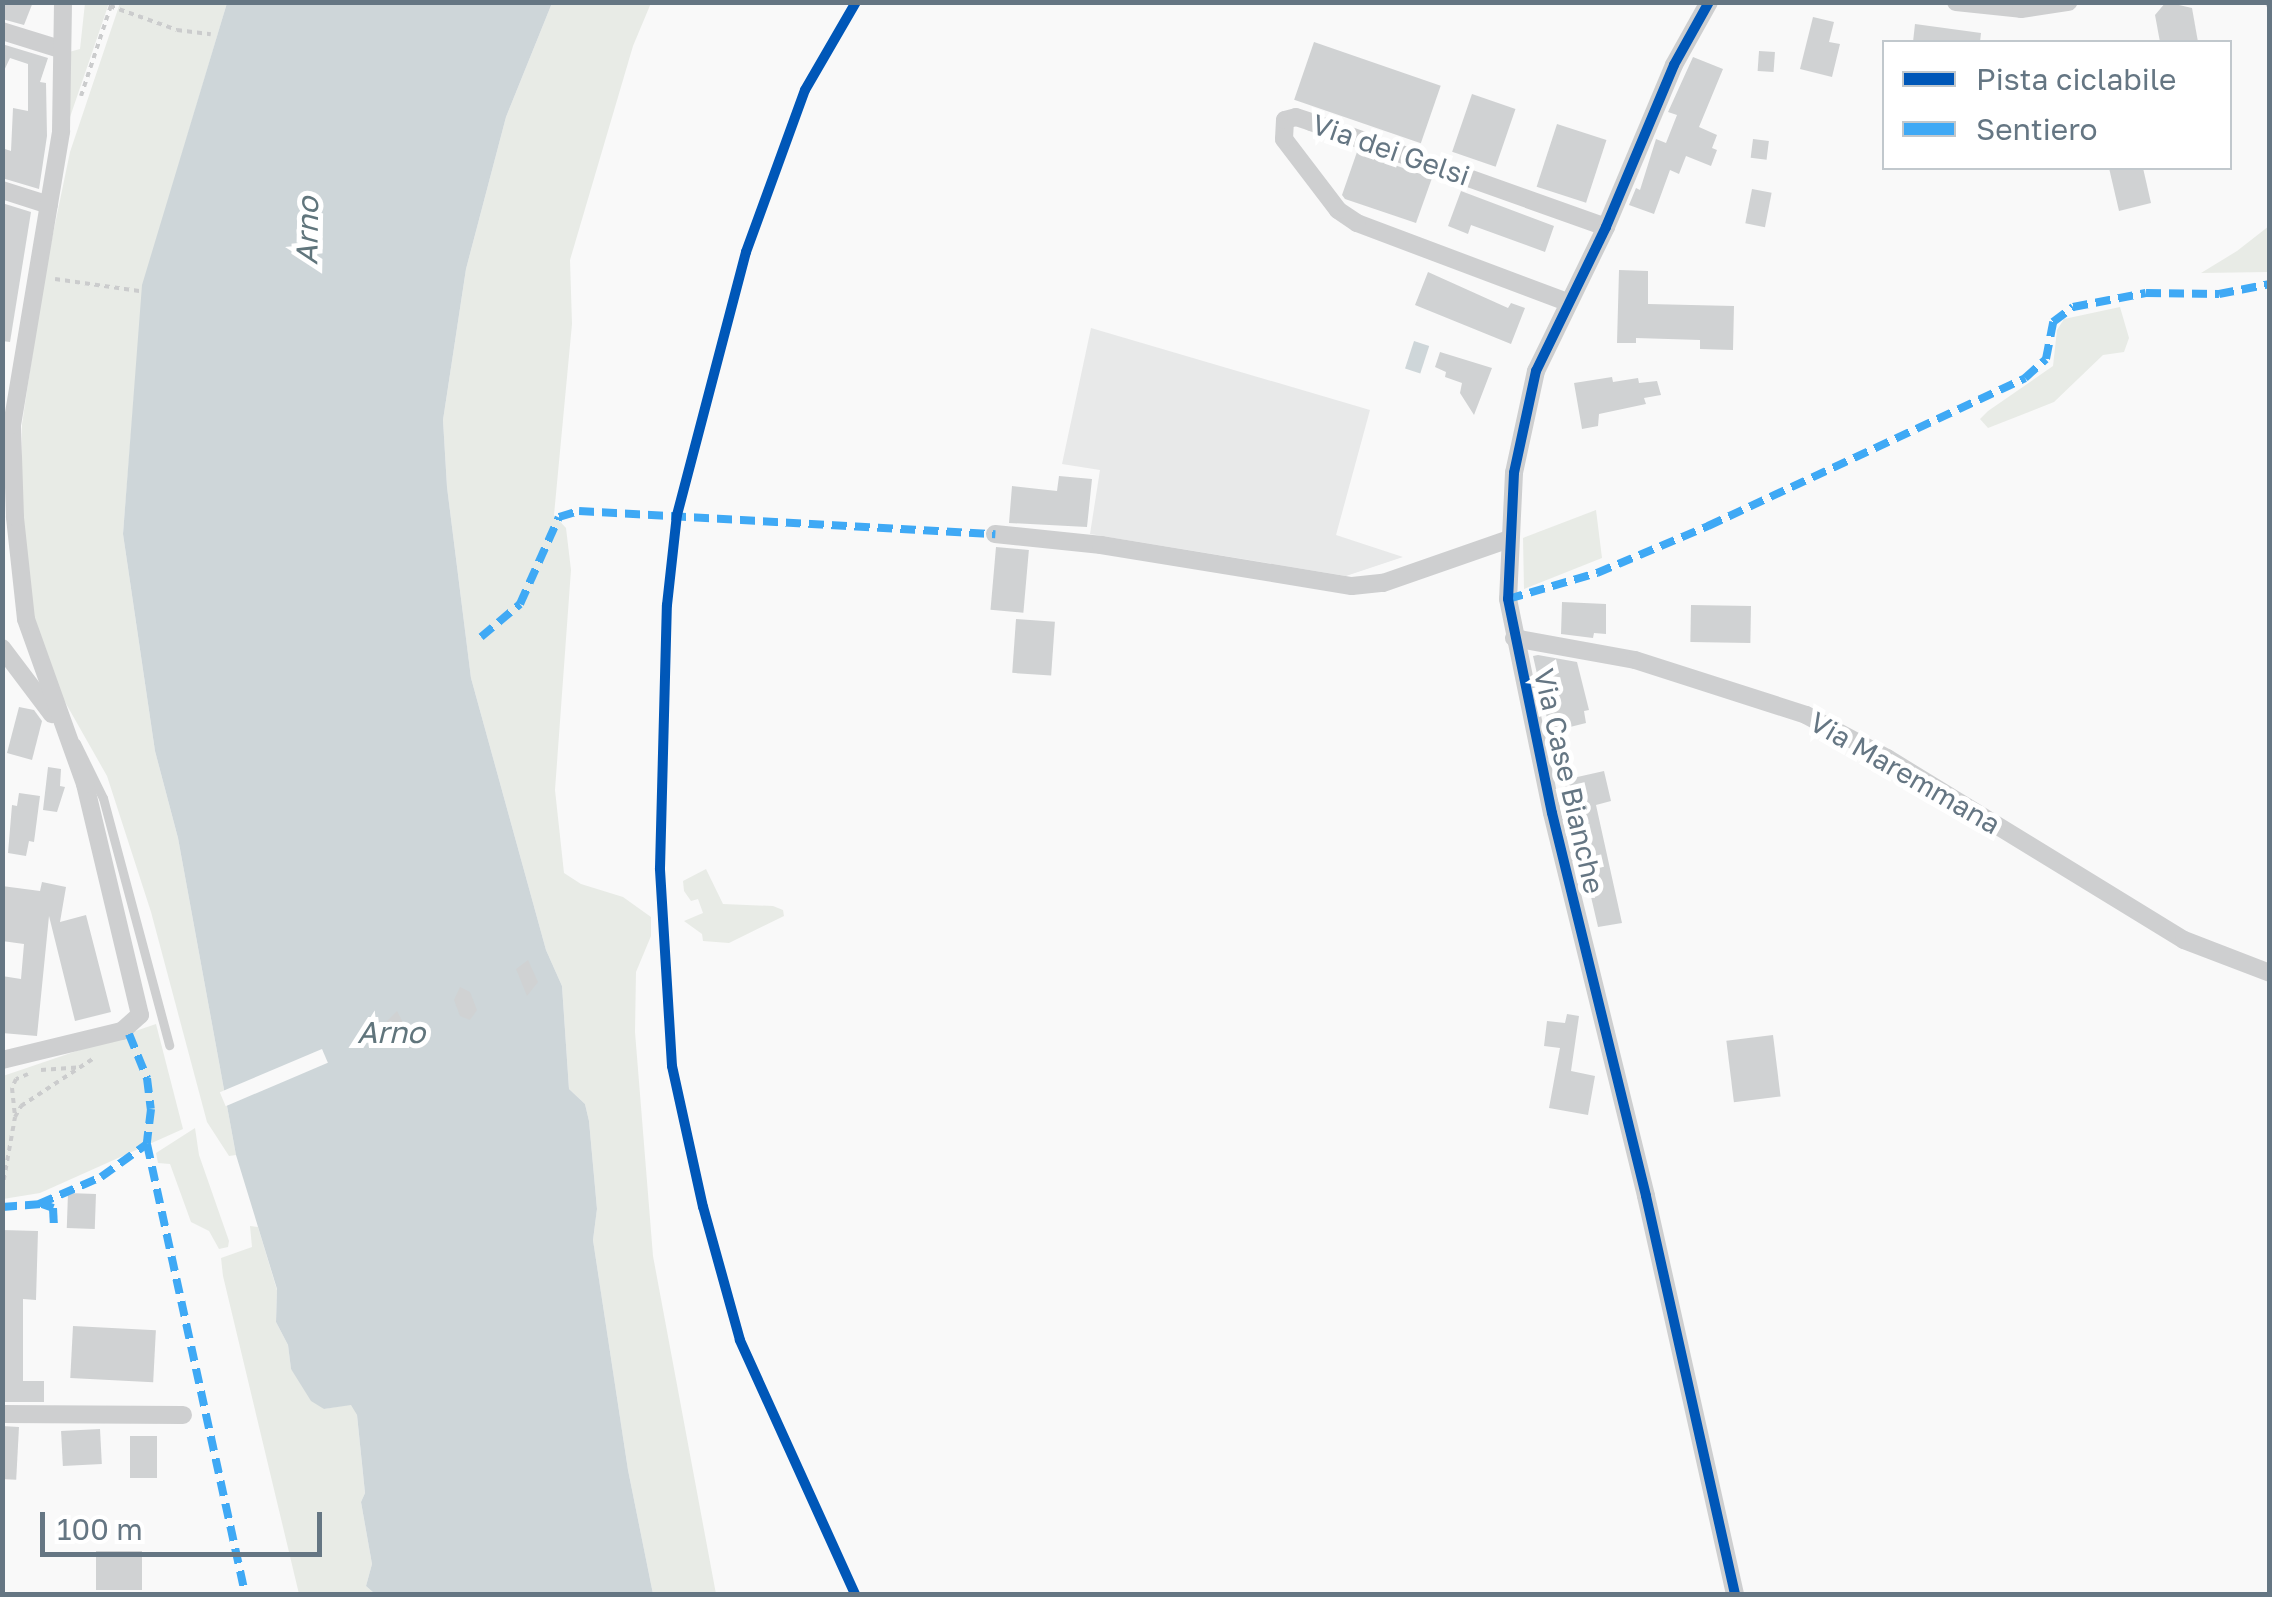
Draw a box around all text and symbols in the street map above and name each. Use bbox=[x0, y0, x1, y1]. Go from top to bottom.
legend bbox=[1882, 40, 2232, 170]
text: Pista ciclabile bbox=[1976, 61, 2177, 97]
street label: Via dei Gelsi bbox=[1308, 107, 1474, 193]
text: Sentiero bbox=[1976, 111, 2098, 147]
water label: Arno bbox=[288, 197, 326, 265]
street label: Via Case Bianche bbox=[1527, 665, 1611, 897]
street label: Via Maremmana bbox=[1804, 705, 2006, 841]
water label: Arno bbox=[357, 1014, 425, 1050]
scale bar bbox=[45, 1492, 328, 1554]
text: 100 m bbox=[57, 1511, 143, 1547]

